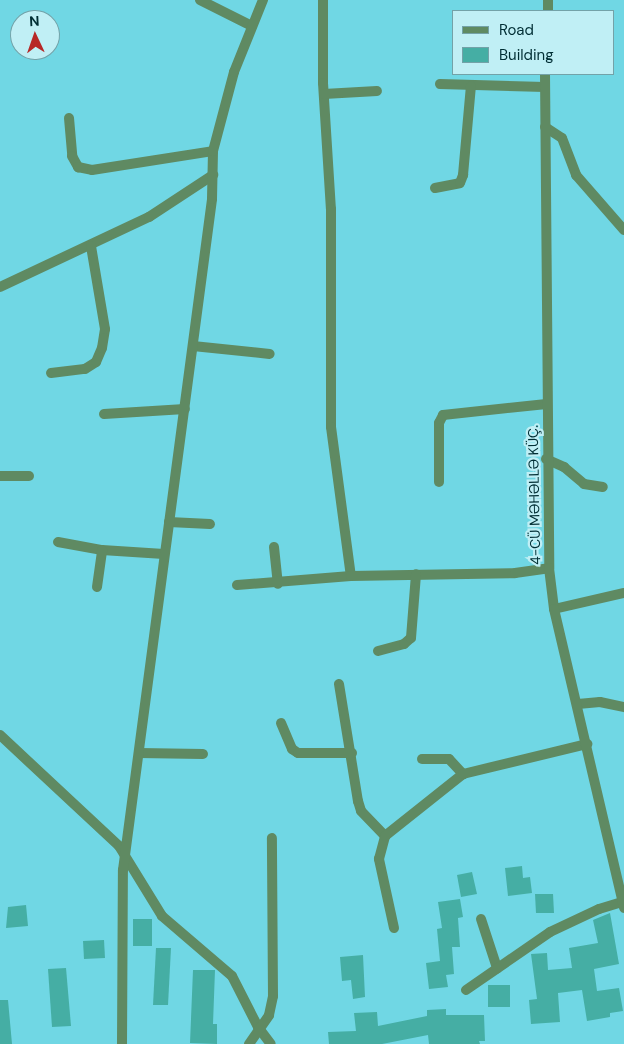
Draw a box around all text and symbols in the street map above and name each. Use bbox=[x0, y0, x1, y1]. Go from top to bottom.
north arrow bbox=[10, 10, 60, 60]
legend bbox=[452, 10, 614, 75]
text: N bbox=[29, 12, 40, 30]
text: Road bbox=[499, 20, 534, 40]
text: Building bbox=[499, 45, 554, 65]
street label: 4-CÜ MƏHƏLLƏ KÜÇ. bbox=[524, 425, 544, 565]

